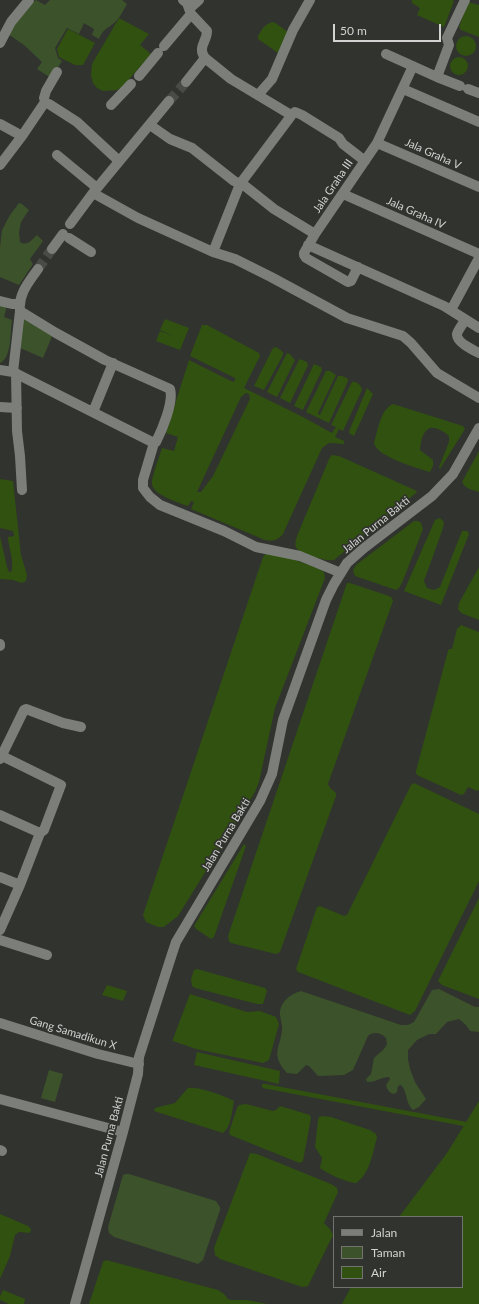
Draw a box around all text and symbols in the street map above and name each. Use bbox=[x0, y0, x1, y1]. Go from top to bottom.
scale bar bbox=[335, 16, 443, 42]
text: 50 m bbox=[340, 23, 367, 38]
street label: Jala Graha V bbox=[403, 136, 463, 172]
street label: Jala Graha III bbox=[310, 157, 356, 215]
street label: Jala Graha IV bbox=[385, 194, 447, 232]
street label: Jalan Purna Bakti bbox=[340, 494, 412, 556]
street label: Jalan Purna Bakti bbox=[199, 796, 253, 874]
street label: Gang Samadikun X bbox=[28, 1013, 118, 1053]
street label: Jalan Purna Bakti bbox=[92, 1095, 126, 1179]
legend bbox=[333, 1216, 463, 1288]
text: Jalan bbox=[371, 1225, 397, 1240]
text: Taman bbox=[371, 1245, 405, 1260]
text: Air bbox=[371, 1265, 386, 1280]

